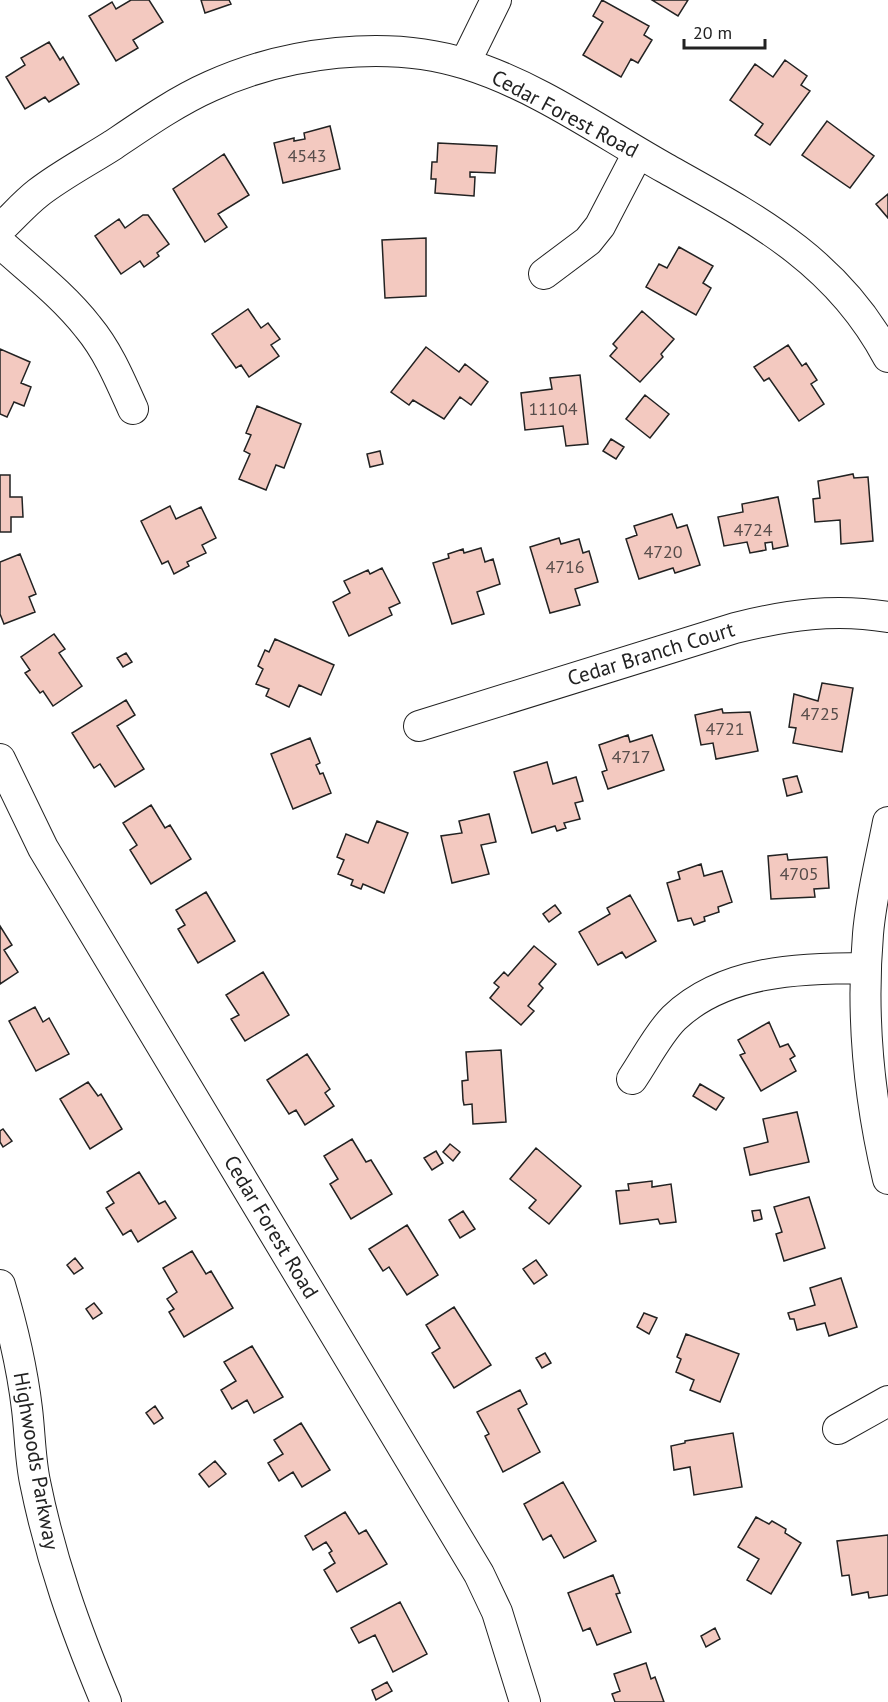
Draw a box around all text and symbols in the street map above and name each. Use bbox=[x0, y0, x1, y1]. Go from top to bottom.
scale bar bbox=[684, 12, 765, 50]
text: 20 m bbox=[693, 21, 732, 44]
street label: Cedar Forest Road bbox=[487, 64, 643, 164]
house number: 4543 bbox=[287, 144, 327, 167]
house number: 11104 bbox=[528, 397, 578, 420]
house number: 4724 bbox=[733, 518, 773, 541]
house number: 4720 bbox=[643, 540, 683, 563]
house number: 4716 bbox=[545, 555, 585, 578]
street label: Cedar Branch Court bbox=[564, 615, 738, 692]
house number: 4725 bbox=[800, 702, 840, 725]
house number: 4721 bbox=[705, 717, 745, 740]
house number: 4717 bbox=[611, 745, 651, 768]
house number: 4705 bbox=[779, 862, 819, 885]
street label: Cedar Forest Road bbox=[218, 1150, 325, 1303]
street label: Highwoods Parkway bbox=[8, 1370, 65, 1552]

